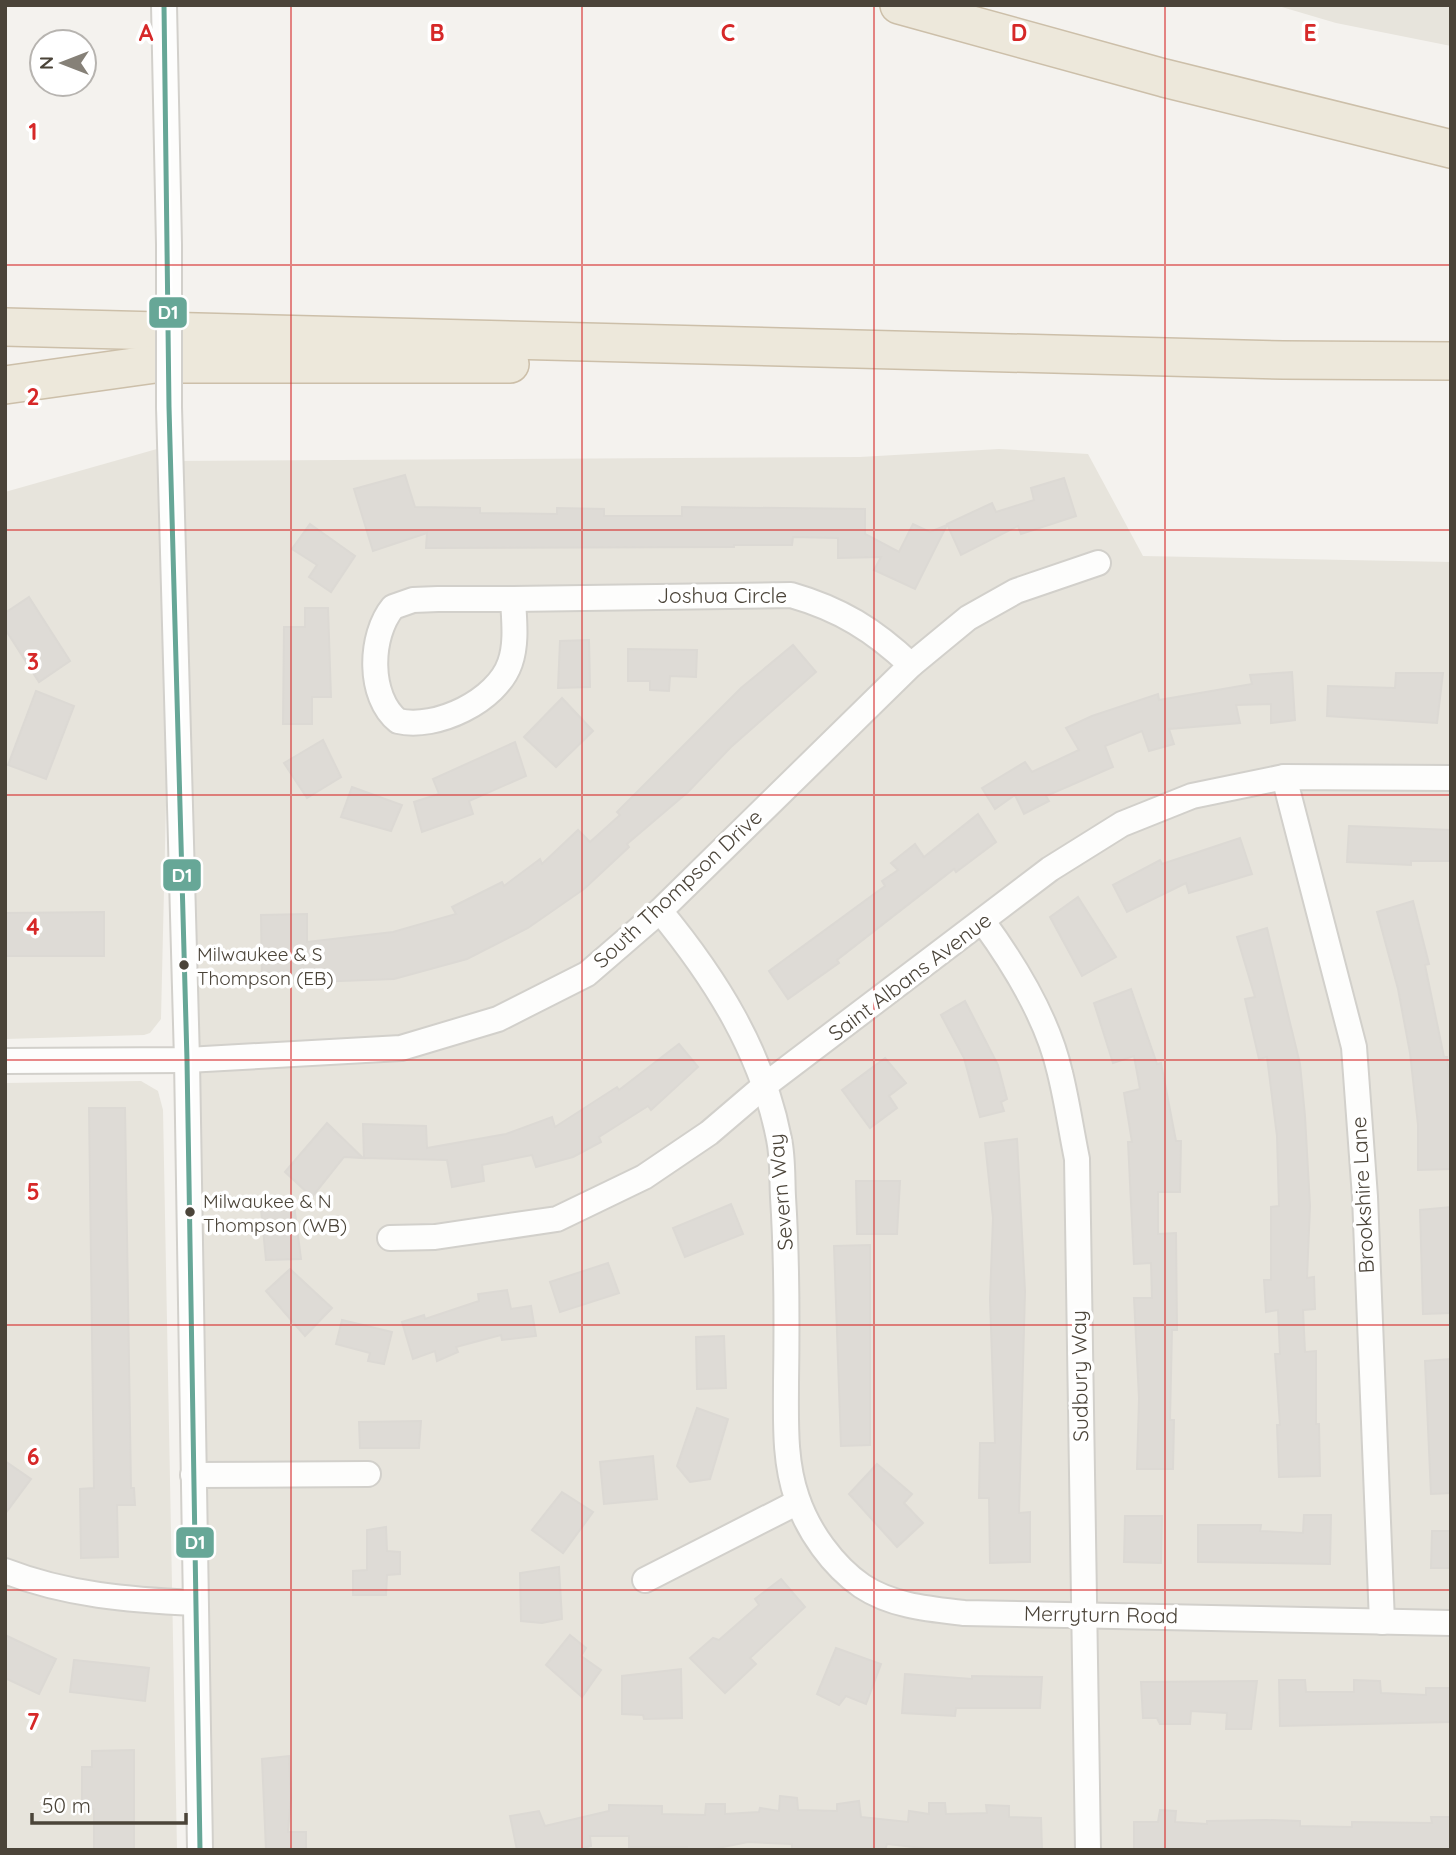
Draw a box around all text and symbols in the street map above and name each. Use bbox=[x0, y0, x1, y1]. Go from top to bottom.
text: A bbox=[139, 18, 154, 47]
text: B bbox=[429, 18, 445, 47]
text: C bbox=[721, 18, 735, 47]
text: D bbox=[1011, 18, 1027, 47]
text: E bbox=[1303, 18, 1317, 47]
north arrow bbox=[28, 28, 98, 98]
text: N bbox=[34, 56, 58, 70]
text: 1 bbox=[29, 117, 37, 146]
line badge: D1 bbox=[148, 296, 188, 329]
text: D1 bbox=[158, 300, 178, 324]
text: 2 bbox=[26, 382, 40, 411]
street label: Joshua Circle bbox=[657, 582, 787, 608]
text: 3 bbox=[27, 647, 39, 676]
street label: South Thompson Drive bbox=[588, 803, 767, 973]
line badge: D1 bbox=[162, 858, 202, 892]
text: D1 bbox=[172, 863, 192, 887]
street label: Saint Albans Avenue bbox=[823, 906, 996, 1046]
text: 4 bbox=[26, 912, 40, 941]
place label: Milwaukee & S Thompson (EB) bbox=[197, 942, 334, 990]
marker: Milwaukee & S Thompson (EB) bbox=[177, 958, 191, 972]
street label: Brookshire Lane bbox=[1345, 1116, 1379, 1274]
street label: Severn Way bbox=[762, 1133, 798, 1252]
text: 5 bbox=[26, 1177, 40, 1206]
place label: Milwaukee & N Thompson (WB) bbox=[203, 1189, 347, 1237]
marker: Milwaukee & N Thompson (WB) bbox=[183, 1205, 197, 1219]
street label: Sudbury Way bbox=[1065, 1310, 1093, 1442]
text: 6 bbox=[27, 1442, 39, 1471]
line badge: D1 bbox=[175, 1526, 215, 1559]
text: D1 bbox=[185, 1530, 205, 1554]
street label: Merryturn Road bbox=[1024, 1600, 1178, 1628]
text: 7 bbox=[27, 1707, 40, 1736]
scale bar bbox=[32, 1782, 186, 1826]
text: 50 m bbox=[42, 1792, 91, 1818]

